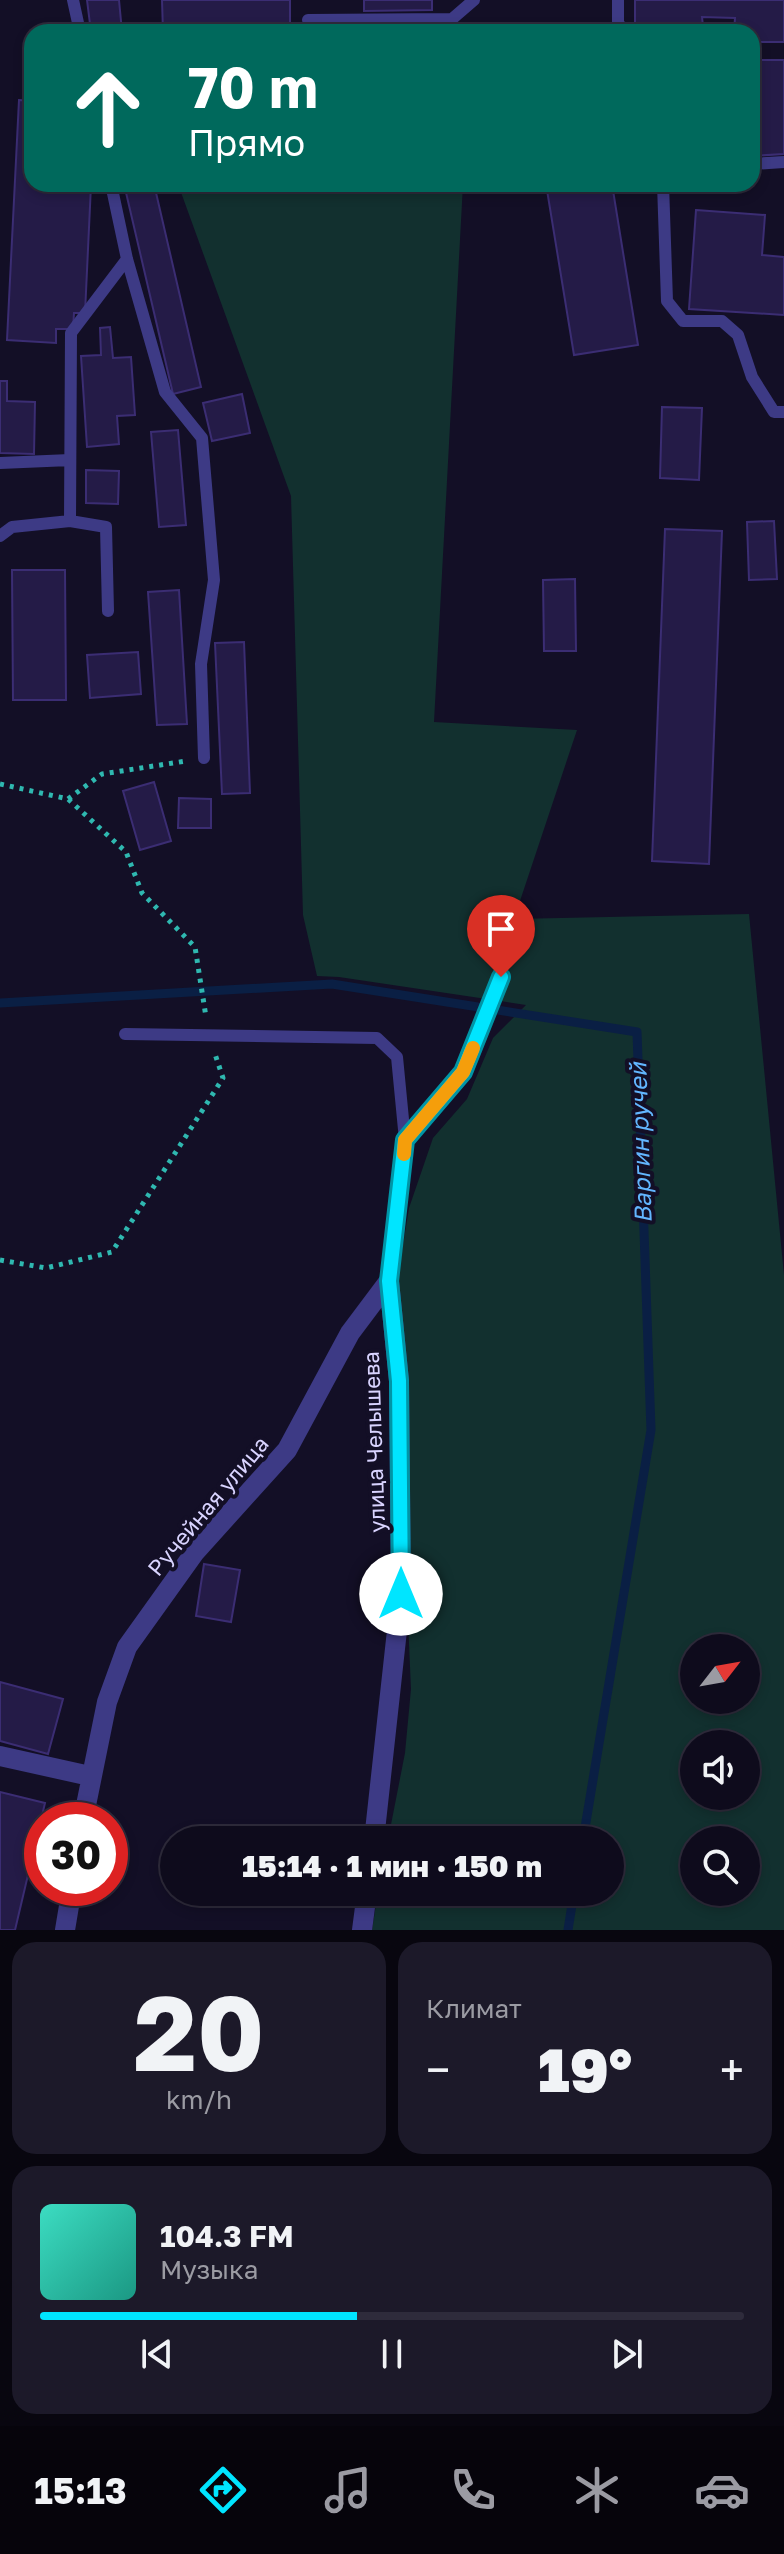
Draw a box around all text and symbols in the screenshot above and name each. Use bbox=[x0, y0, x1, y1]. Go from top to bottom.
text: 70 m bbox=[188, 53, 318, 120]
icon: ahead bbox=[56, 56, 160, 160]
text: Прямо bbox=[188, 121, 305, 164]
pin bbox=[467, 895, 535, 977]
icon: arrive bbox=[479, 907, 523, 951]
water label: Варгин ручей bbox=[622, 1061, 658, 1224]
street label: улица Челышева bbox=[357, 1351, 390, 1533]
street label: Ручейная улица bbox=[141, 1430, 274, 1581]
position arrow bbox=[359, 1552, 443, 1636]
north arrow bbox=[680, 1634, 760, 1714]
map controls bbox=[680, 1634, 760, 1906]
button: sound bbox=[680, 1730, 760, 1810]
speed limit sign: 30 bbox=[24, 1802, 128, 1906]
button: search bbox=[680, 1826, 760, 1906]
text: 15:14 · 1 мин · 150 m bbox=[242, 1848, 542, 1884]
text: 20 bbox=[133, 1969, 265, 2094]
text: Климат bbox=[426, 1993, 522, 2024]
text: 19° bbox=[538, 2033, 632, 2105]
text: − bbox=[426, 2043, 450, 2096]
text: + bbox=[720, 2043, 744, 2096]
text: km/h bbox=[166, 2084, 232, 2115]
text: 104.3 FM bbox=[160, 2218, 294, 2254]
text: Музыка bbox=[160, 2254, 258, 2285]
icon: previous bbox=[135, 2332, 179, 2376]
icon: pause bbox=[370, 2332, 414, 2376]
icon: next bbox=[605, 2332, 649, 2376]
icon: directions bbox=[195, 2462, 251, 2518]
icon: music bbox=[320, 2462, 376, 2518]
icon: phone bbox=[445, 2462, 501, 2518]
icon: climate bbox=[569, 2462, 625, 2518]
icon: car bbox=[694, 2462, 750, 2518]
text: 15:13 bbox=[34, 2469, 127, 2512]

